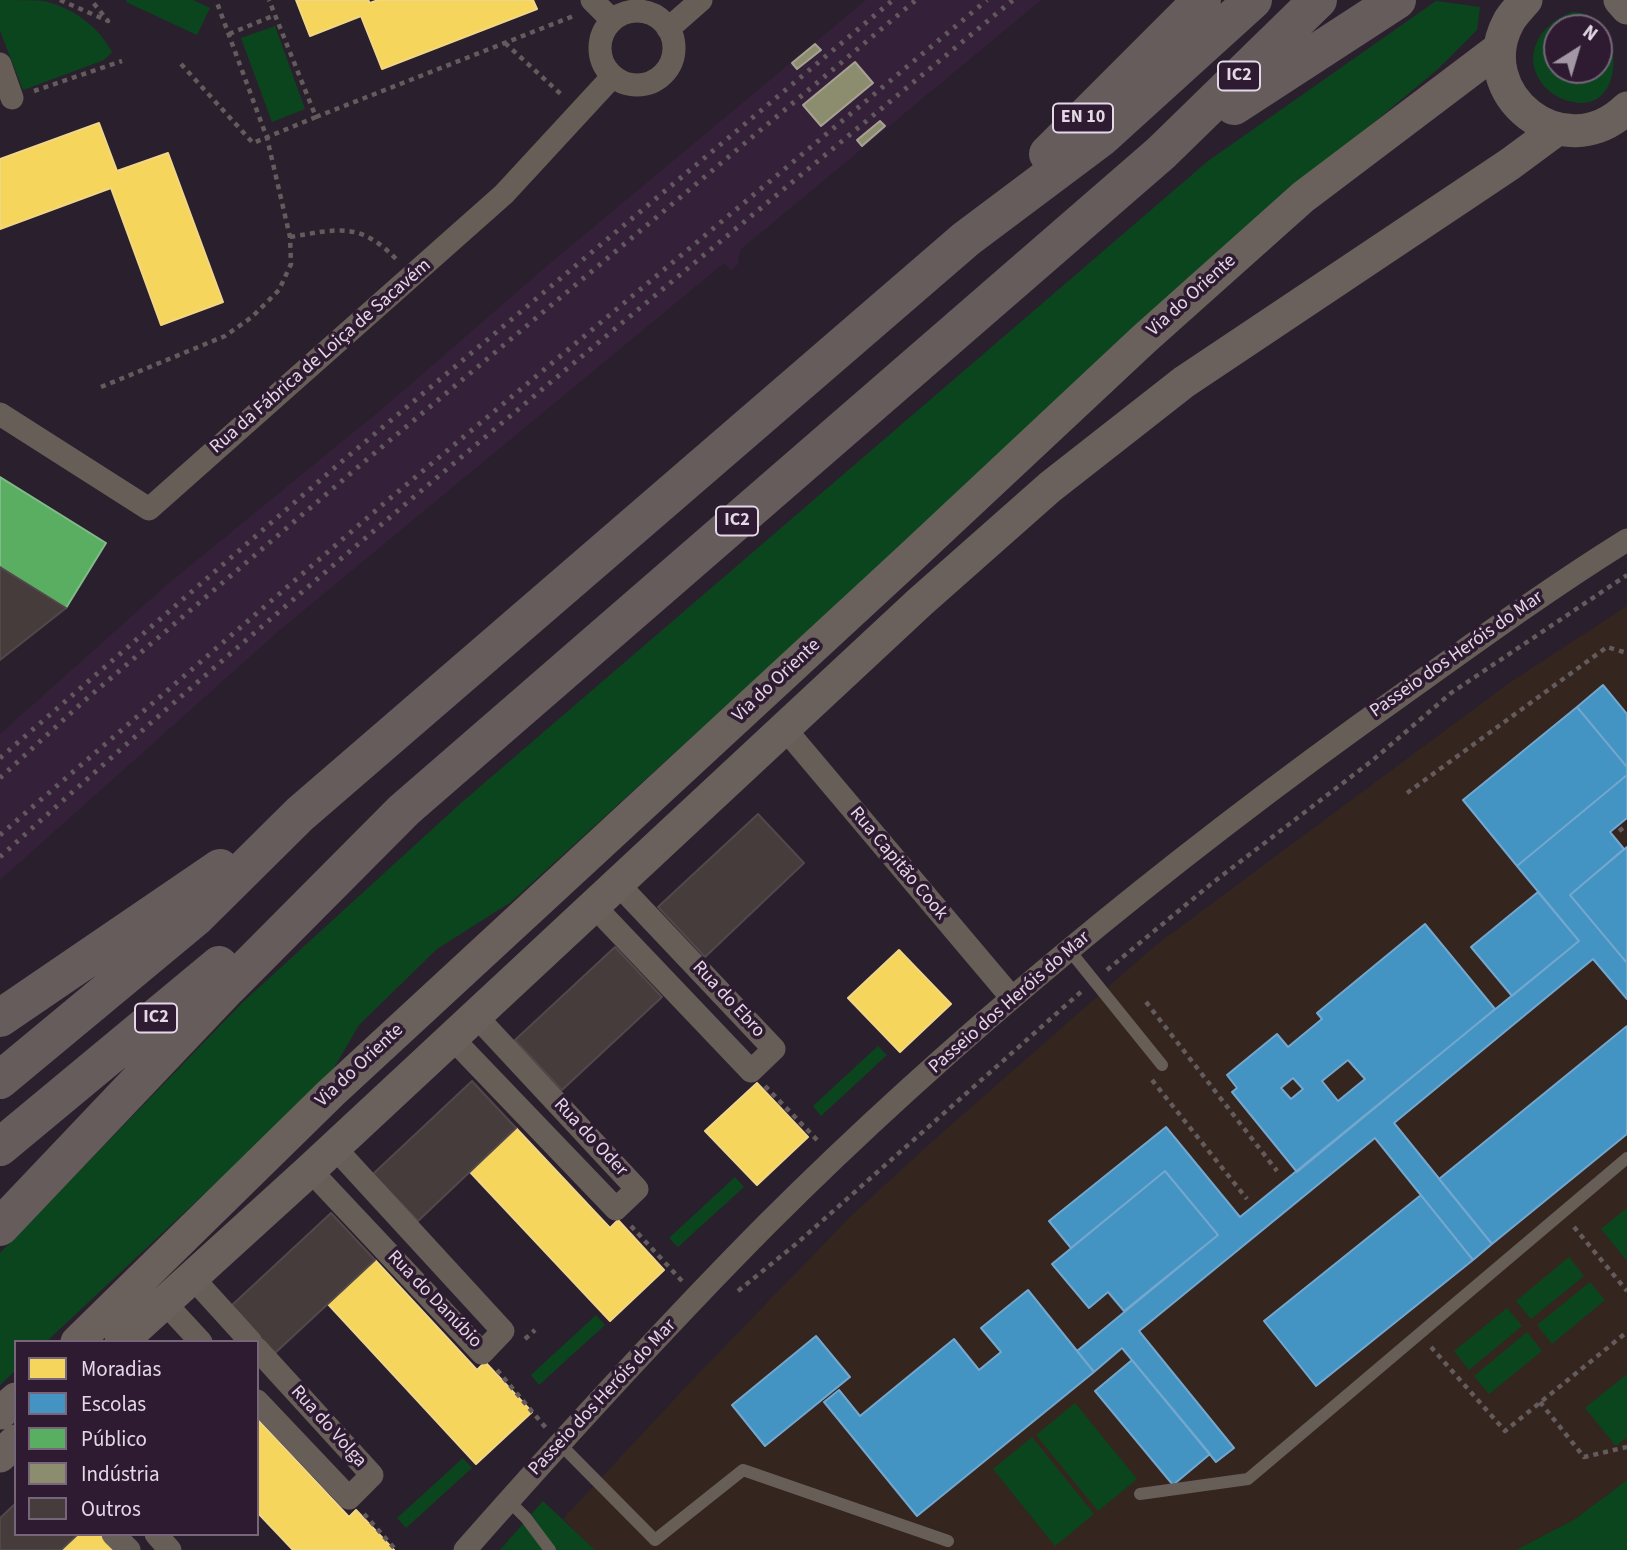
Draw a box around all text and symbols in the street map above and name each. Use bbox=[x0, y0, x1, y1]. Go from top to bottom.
north arrow bbox=[1543, 14, 1613, 84]
text: N bbox=[1577, 19, 1603, 48]
road number: IC2 bbox=[1218, 62, 1260, 90]
road number: EN 10 bbox=[1053, 104, 1113, 132]
street label: Via do Oriente bbox=[1143, 250, 1241, 342]
street label: Rua da Fábrica de Loiça de Sacavém bbox=[206, 255, 436, 459]
road number: IC2 bbox=[716, 506, 758, 536]
street label: Passeio dos Heróis do Mar bbox=[1366, 587, 1548, 723]
street label: Via do Oriente bbox=[728, 635, 826, 727]
street label: Rua Capitão Cook bbox=[844, 803, 952, 925]
street label: Passeio dos Heróis do Mar bbox=[925, 927, 1095, 1079]
street label: Rua do Ebro bbox=[687, 957, 769, 1043]
road number: IC2 bbox=[135, 1003, 177, 1032]
street label: Via do Oriente bbox=[311, 1020, 409, 1112]
street label: Rua do Oder bbox=[548, 1094, 632, 1182]
street label: Rua do Danúbio bbox=[382, 1247, 486, 1353]
street label: Passeio dos Heróis do Mar bbox=[524, 1315, 682, 1481]
legend bbox=[14, 1340, 259, 1536]
text: Moradias bbox=[81, 1354, 161, 1384]
street label: Rua do Volga bbox=[285, 1381, 371, 1473]
text: Escolas bbox=[81, 1389, 146, 1419]
text: Público bbox=[81, 1424, 147, 1454]
text: Indústria bbox=[81, 1459, 160, 1489]
text: Outros bbox=[81, 1494, 141, 1524]

